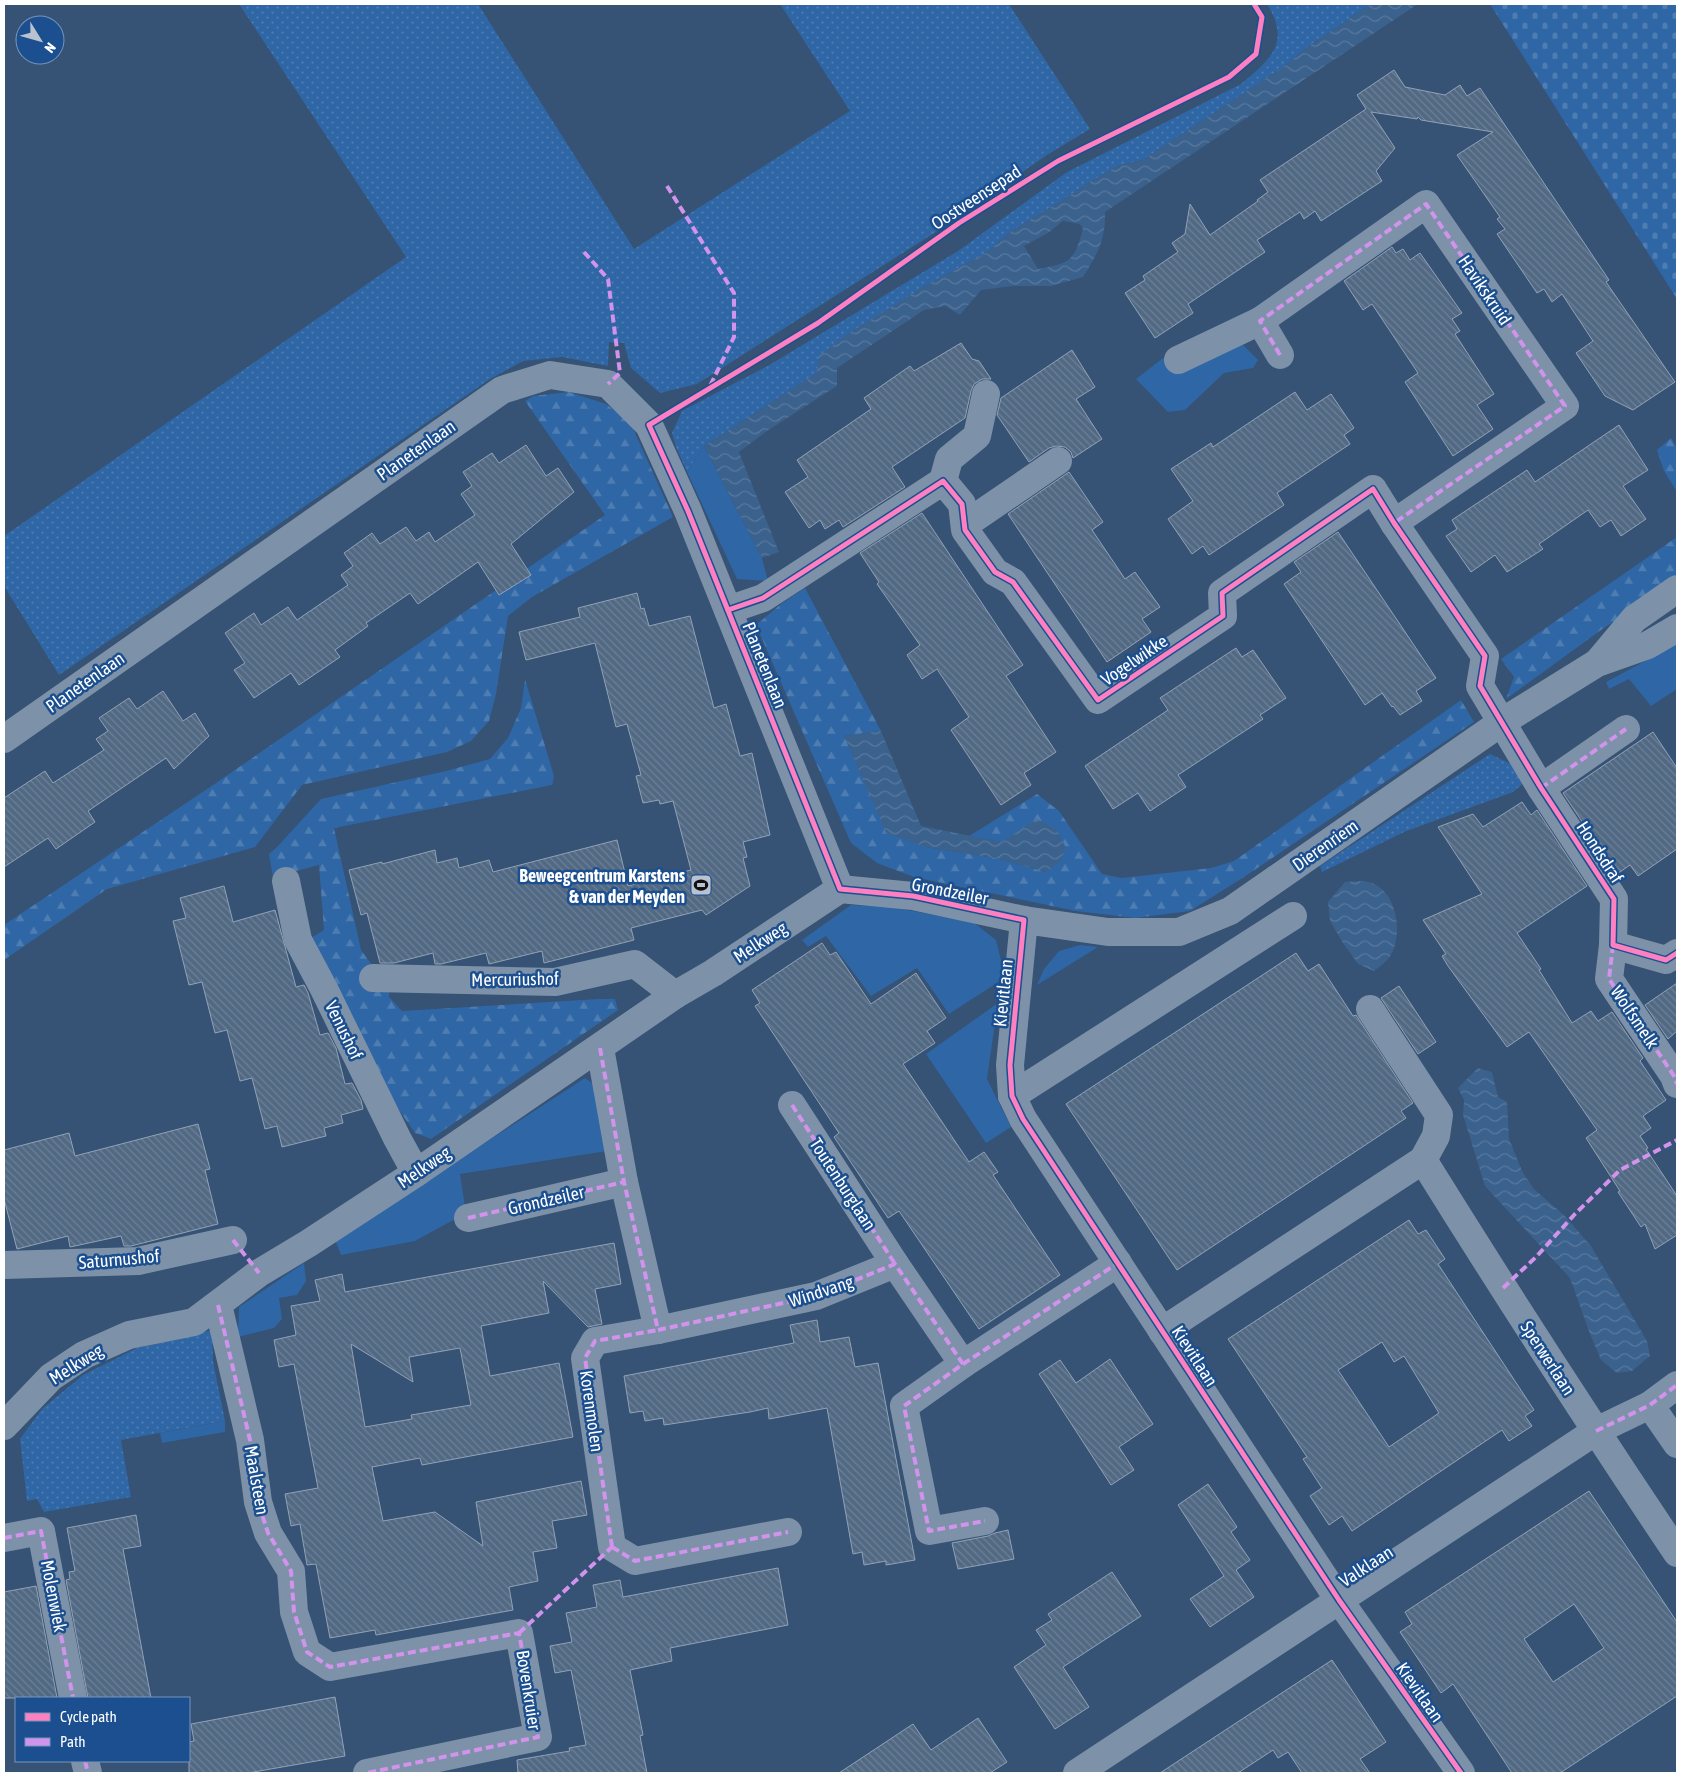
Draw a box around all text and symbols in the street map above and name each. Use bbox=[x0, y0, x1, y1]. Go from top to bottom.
north arrow bbox=[15, 15, 65, 65]
text: N bbox=[42, 40, 59, 56]
street label: Oostveensepad bbox=[927, 160, 1025, 234]
street label: Havikskruid bbox=[1454, 251, 1516, 329]
street label: Planetenlaan bbox=[373, 415, 459, 485]
street label: Planetenlaan bbox=[738, 619, 792, 711]
street label: Vogelwikke bbox=[1097, 630, 1171, 690]
street label: Planetenlaan bbox=[42, 647, 128, 717]
street label: Dierenriem bbox=[1288, 815, 1362, 875]
street label: Hondsdraf bbox=[1572, 817, 1628, 887]
place label: Beweegcentrum Karstens & van der Meyden bbox=[519, 865, 686, 907]
sports icon: Beweegcentrum Karstens & van der Meyden bbox=[689, 873, 713, 897]
street label: Grondzeiler bbox=[910, 873, 991, 909]
street label: Melkweg bbox=[729, 917, 791, 967]
street label: Kievitlaan bbox=[989, 958, 1017, 1028]
street label: Mercuriushof bbox=[471, 968, 559, 990]
street label: Wolfsmelk bbox=[1606, 982, 1664, 1052]
street label: Venushof bbox=[321, 997, 367, 1063]
street label: Toutenburglaan bbox=[805, 1134, 881, 1234]
street label: Melkweg bbox=[394, 1142, 455, 1192]
street label: Grondzeiler bbox=[506, 1181, 587, 1219]
street label: Saturnushof bbox=[78, 1245, 160, 1273]
street label: Windvang bbox=[786, 1271, 856, 1311]
street label: Sperwerlaan bbox=[1516, 1317, 1580, 1399]
street label: Kievitlaan bbox=[1168, 1322, 1222, 1390]
street label: Melkweg bbox=[45, 1339, 107, 1389]
street label: Korenmolen bbox=[576, 1369, 608, 1453]
street label: Maalsteen bbox=[241, 1444, 273, 1516]
street label: Valklaan bbox=[1335, 1541, 1397, 1591]
street label: Molenwiek bbox=[37, 1558, 71, 1634]
street label: Bovenkruier bbox=[512, 1649, 546, 1732]
street label: Kievitlaan bbox=[1392, 1658, 1448, 1726]
legend bbox=[15, 1697, 190, 1762]
text: Cycle path bbox=[60, 1708, 117, 1725]
text: Path bbox=[60, 1733, 86, 1750]

